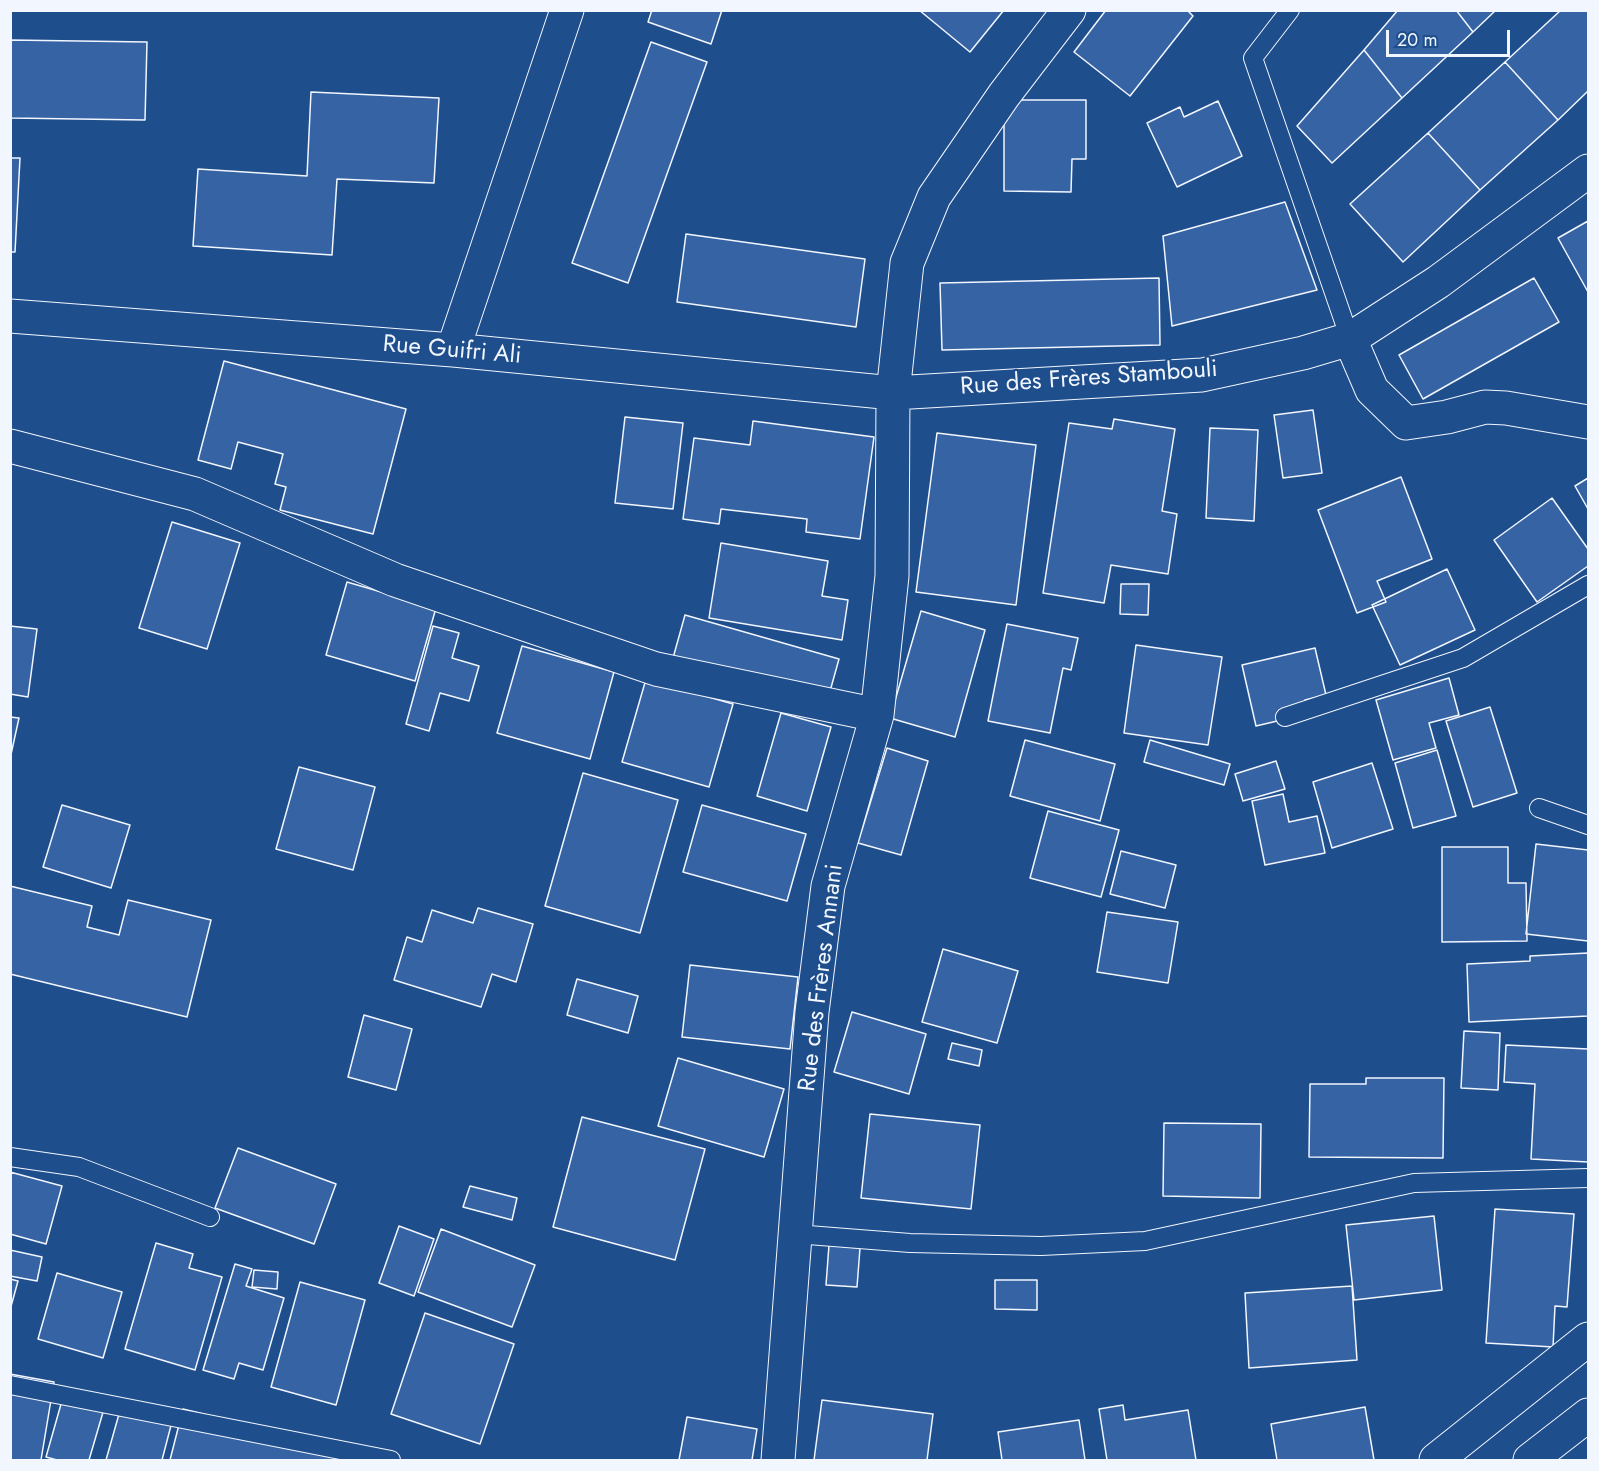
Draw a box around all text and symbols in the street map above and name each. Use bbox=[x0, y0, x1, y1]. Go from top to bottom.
scale bar bbox=[1389, 18, 1514, 56]
text: 20 m bbox=[1397, 27, 1437, 53]
street label: Rue Guifri Ali bbox=[381, 331, 523, 371]
street label: Rue des Frères Stambouli bbox=[959, 356, 1219, 402]
street label: Rue des Frères Annani bbox=[794, 863, 850, 1093]

